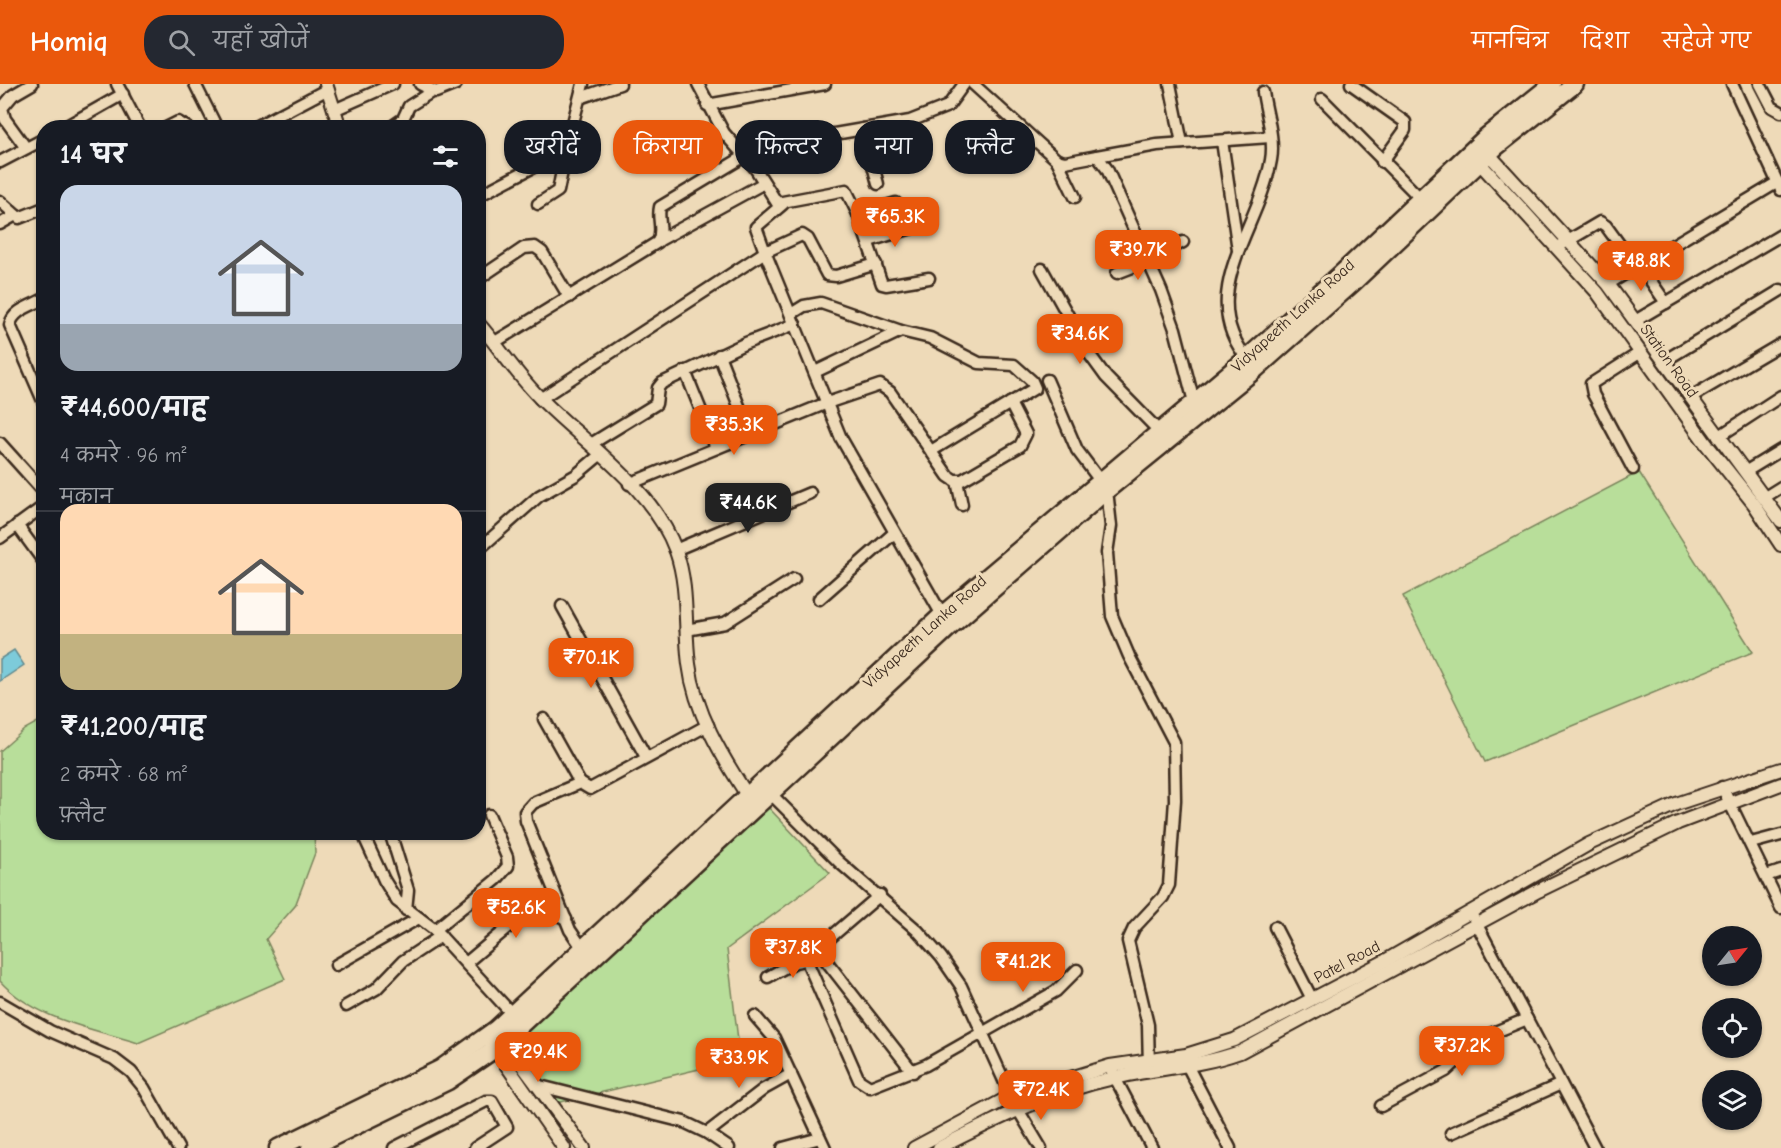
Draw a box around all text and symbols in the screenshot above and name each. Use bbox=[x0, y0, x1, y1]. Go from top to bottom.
search box bbox=[144, 15, 564, 69]
text: Homiq bbox=[30, 26, 108, 58]
icon: search bbox=[165, 26, 198, 59]
text: यहाँ खोजें bbox=[213, 28, 309, 54]
text: मानचित्र bbox=[1471, 29, 1549, 53]
text: दिशा bbox=[1582, 29, 1629, 53]
text: सहेजे गए bbox=[1662, 29, 1751, 53]
chip: खरीदें bbox=[504, 120, 601, 174]
chip: किराया bbox=[613, 120, 723, 174]
chip: फ़िल्टर bbox=[735, 120, 842, 174]
chip: नया bbox=[854, 120, 933, 174]
chip: फ़्लैट bbox=[945, 120, 1035, 174]
text: 14 घर bbox=[60, 140, 126, 170]
icon: filters bbox=[429, 140, 462, 173]
pin: ₹65.3K bbox=[846, 197, 944, 248]
text: ₹65.3K bbox=[865, 205, 925, 228]
icon: home bbox=[207, 224, 315, 332]
pin: ₹39.7K bbox=[1089, 230, 1187, 281]
text: ₹39.7K bbox=[1109, 238, 1167, 261]
pin: ₹48.8K bbox=[1592, 241, 1690, 292]
text: ₹48.8K bbox=[1612, 249, 1670, 272]
street label: Vidyapeeth Lanka Road bbox=[1228, 256, 1358, 376]
pin: ₹34.6K bbox=[1031, 314, 1129, 365]
street label: Station Road bbox=[1636, 321, 1702, 401]
text: ₹34.6K bbox=[1051, 322, 1109, 345]
text: ₹44,600/माह bbox=[60, 393, 208, 423]
pin: ₹35.3K bbox=[685, 405, 783, 456]
text: ₹35.3K bbox=[705, 413, 763, 436]
text: 4 कमरे · 96 m² bbox=[60, 444, 187, 467]
pin: ₹44.6K bbox=[699, 483, 797, 534]
text: मकान bbox=[60, 485, 113, 508]
text: ₹44.6K bbox=[719, 491, 777, 514]
icon: home bbox=[207, 543, 315, 651]
street label: Vidyapeeth Lanka Road bbox=[860, 572, 990, 692]
pin: ₹70.1K bbox=[542, 638, 640, 689]
text: ₹70.1K bbox=[563, 646, 619, 669]
text: ₹41,200/माह bbox=[60, 712, 205, 742]
text: 2 कमरे · 68 m² bbox=[60, 763, 187, 786]
text: फ़्लैट bbox=[60, 804, 106, 827]
pin: ₹52.6K bbox=[467, 888, 565, 939]
text: ₹52.6K bbox=[486, 896, 546, 919]
north arrow bbox=[1702, 926, 1762, 986]
map controls bbox=[1702, 926, 1762, 1130]
pin: ₹37.8K bbox=[744, 928, 842, 979]
text: ₹37.8K bbox=[764, 936, 822, 959]
street label: Patel Road bbox=[1311, 937, 1383, 987]
pin: ₹41.2K bbox=[974, 942, 1072, 993]
text: ₹41.2K bbox=[995, 950, 1051, 973]
button: locate bbox=[1702, 998, 1762, 1058]
pin: ₹37.2K bbox=[1413, 1026, 1511, 1077]
pin: ₹29.4K bbox=[489, 1032, 587, 1083]
text: ₹37.2K bbox=[1433, 1034, 1491, 1057]
pin: ₹33.9K bbox=[690, 1038, 788, 1089]
text: ₹29.4K bbox=[509, 1040, 567, 1063]
text: ₹33.9K bbox=[710, 1046, 768, 1069]
pin: ₹72.4K bbox=[992, 1070, 1090, 1121]
button: layers bbox=[1702, 1070, 1762, 1130]
text: ₹72.4K bbox=[1013, 1078, 1069, 1101]

